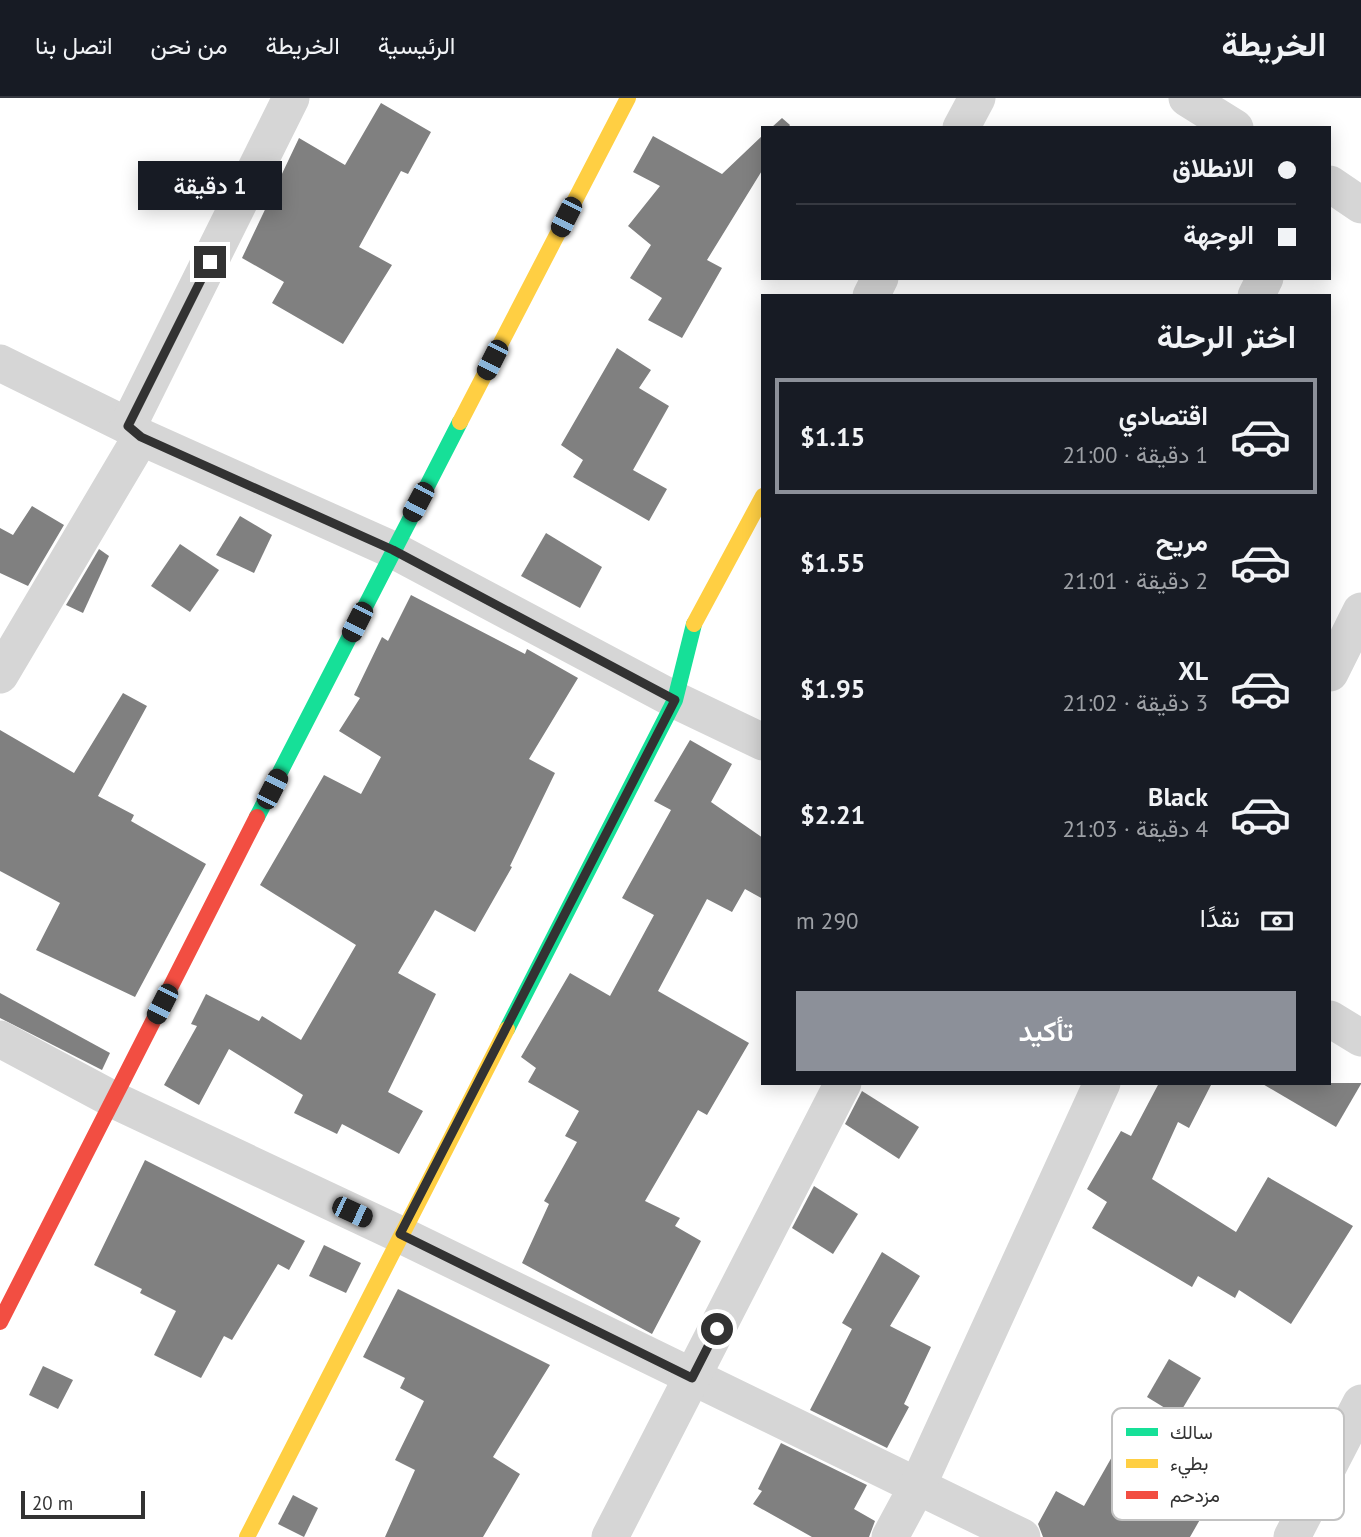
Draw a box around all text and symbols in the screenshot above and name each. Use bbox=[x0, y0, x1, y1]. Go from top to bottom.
text: الخريطة bbox=[1222, 22, 1326, 65]
text: اتصل بنا bbox=[35, 30, 113, 61]
text: من نحن bbox=[151, 30, 228, 61]
text: الخريطة bbox=[266, 30, 340, 61]
text: الرئيسية bbox=[378, 30, 455, 61]
text: الانطلاق bbox=[1172, 151, 1254, 184]
callout: 1 دقيقة bbox=[138, 160, 282, 209]
text: 1 دقيقة bbox=[174, 171, 246, 200]
car bbox=[548, 194, 585, 240]
text: الوجهة bbox=[1183, 218, 1254, 251]
route end bbox=[194, 246, 226, 278]
text: اختر الرحلة bbox=[1157, 315, 1296, 357]
car bbox=[474, 337, 511, 383]
text: اقتصادي bbox=[1119, 399, 1208, 432]
icon: car bbox=[1229, 405, 1292, 468]
text: $1.15 bbox=[800, 420, 865, 453]
text: 1 دقيقة · 21:00 bbox=[1062, 440, 1208, 469]
car bbox=[399, 479, 438, 525]
text: مريح bbox=[1156, 525, 1208, 558]
icon: car bbox=[1229, 531, 1292, 594]
text: $1.55 bbox=[800, 546, 865, 579]
text: 2 دقيقة · 21:01 bbox=[1062, 566, 1208, 595]
car bbox=[339, 599, 376, 645]
text: XL bbox=[1178, 654, 1208, 687]
icon: car bbox=[1229, 657, 1292, 720]
text: $1.95 bbox=[800, 672, 865, 705]
text: 3 دقيقة · 21:02 bbox=[1062, 688, 1208, 717]
car bbox=[254, 766, 291, 812]
text: Black bbox=[1148, 780, 1208, 813]
icon: car bbox=[1229, 783, 1292, 846]
text: $2.21 bbox=[800, 798, 865, 831]
text: 4 دقيقة · 21:03 bbox=[1062, 814, 1208, 843]
text: نقدًا bbox=[1200, 901, 1240, 934]
icon: cash bbox=[1258, 902, 1296, 940]
text: 290 m bbox=[796, 906, 858, 935]
car bbox=[144, 981, 181, 1027]
button: تأكيد bbox=[796, 991, 1296, 1071]
car bbox=[329, 1194, 376, 1230]
route start bbox=[701, 1313, 733, 1345]
legend bbox=[1112, 1408, 1344, 1520]
text: سالك bbox=[1170, 1420, 1213, 1444]
text: بطيء bbox=[1170, 1451, 1208, 1479]
text: مزدحم bbox=[1170, 1483, 1220, 1508]
scale bar bbox=[21, 1488, 145, 1520]
text: 20 m bbox=[32, 1491, 73, 1515]

